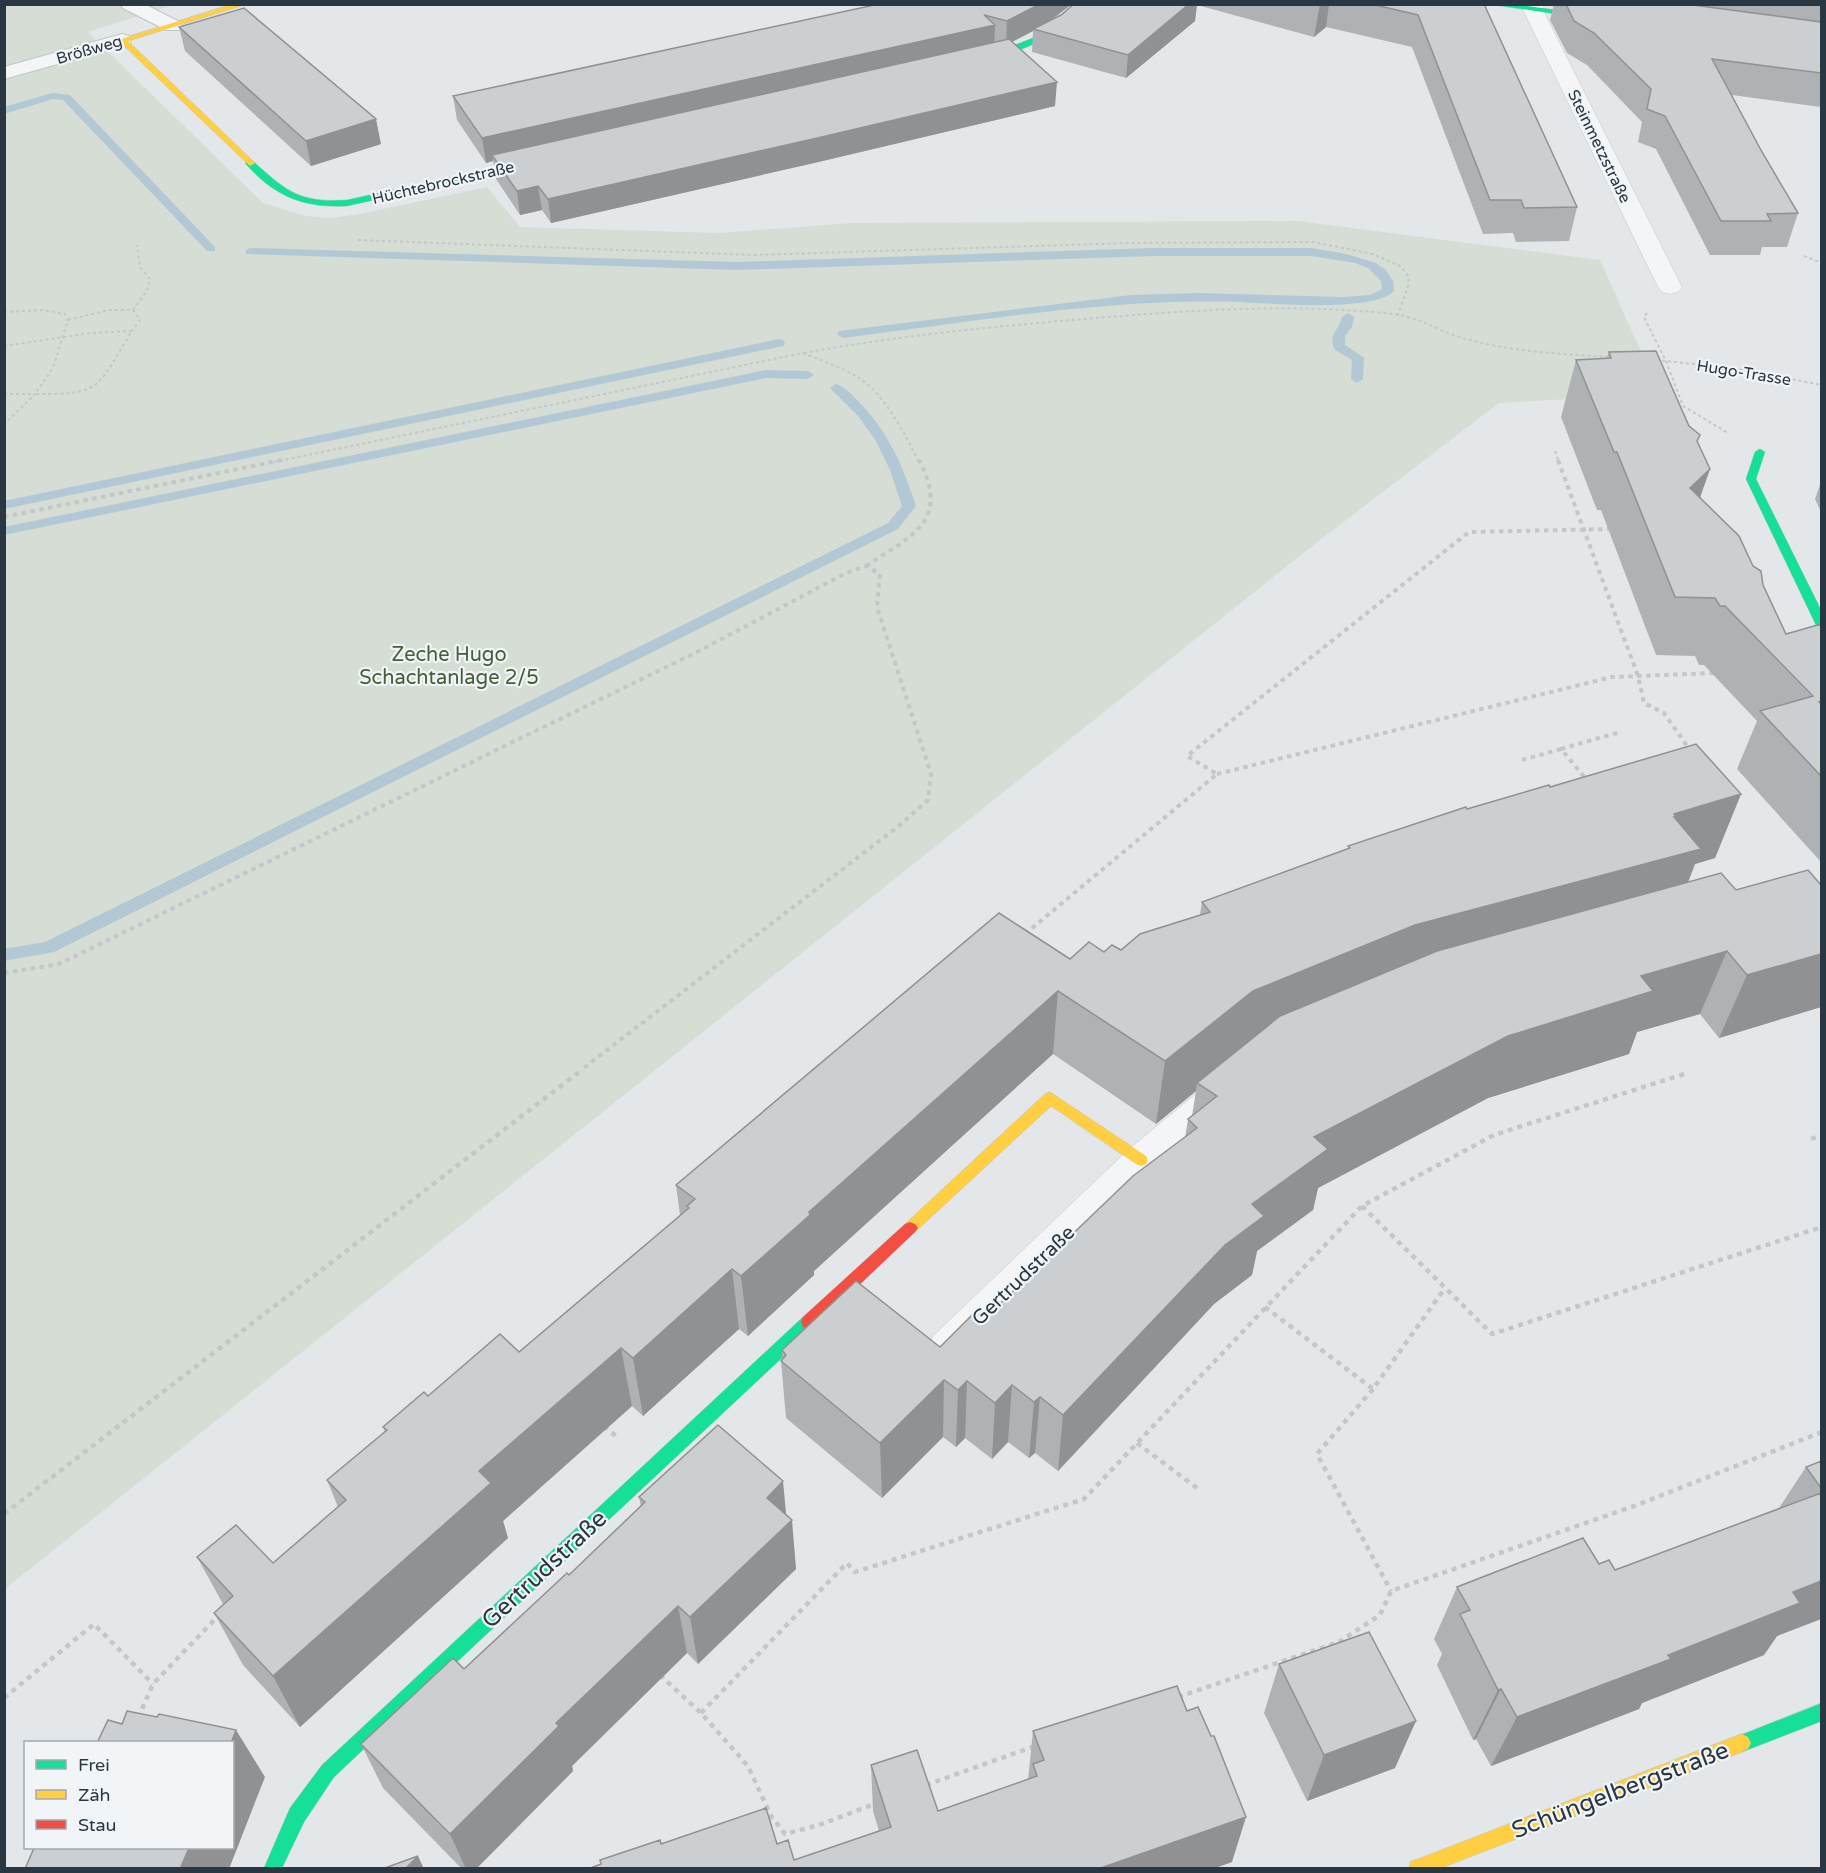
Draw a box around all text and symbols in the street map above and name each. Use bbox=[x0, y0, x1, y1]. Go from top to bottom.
street label: Brößweg bbox=[54, 31, 125, 69]
street label: Steinmetzstraße bbox=[1563, 86, 1635, 206]
street label: Hüchtebrockstraße bbox=[370, 157, 516, 209]
street label: Hugo-Trasse bbox=[1695, 356, 1792, 390]
park label: Zeche Hugo Schachtanlage 2/5 bbox=[359, 643, 539, 690]
street label: Gertrudstraße bbox=[967, 1221, 1080, 1331]
street label: Gertrudstraße bbox=[476, 1504, 613, 1635]
street label: Schüngelbergstraße bbox=[1508, 1736, 1733, 1845]
legend bbox=[24, 1741, 234, 1849]
text: Frei bbox=[78, 1754, 110, 1776]
text: Zäh bbox=[78, 1784, 111, 1806]
text: Stau bbox=[78, 1814, 117, 1836]

